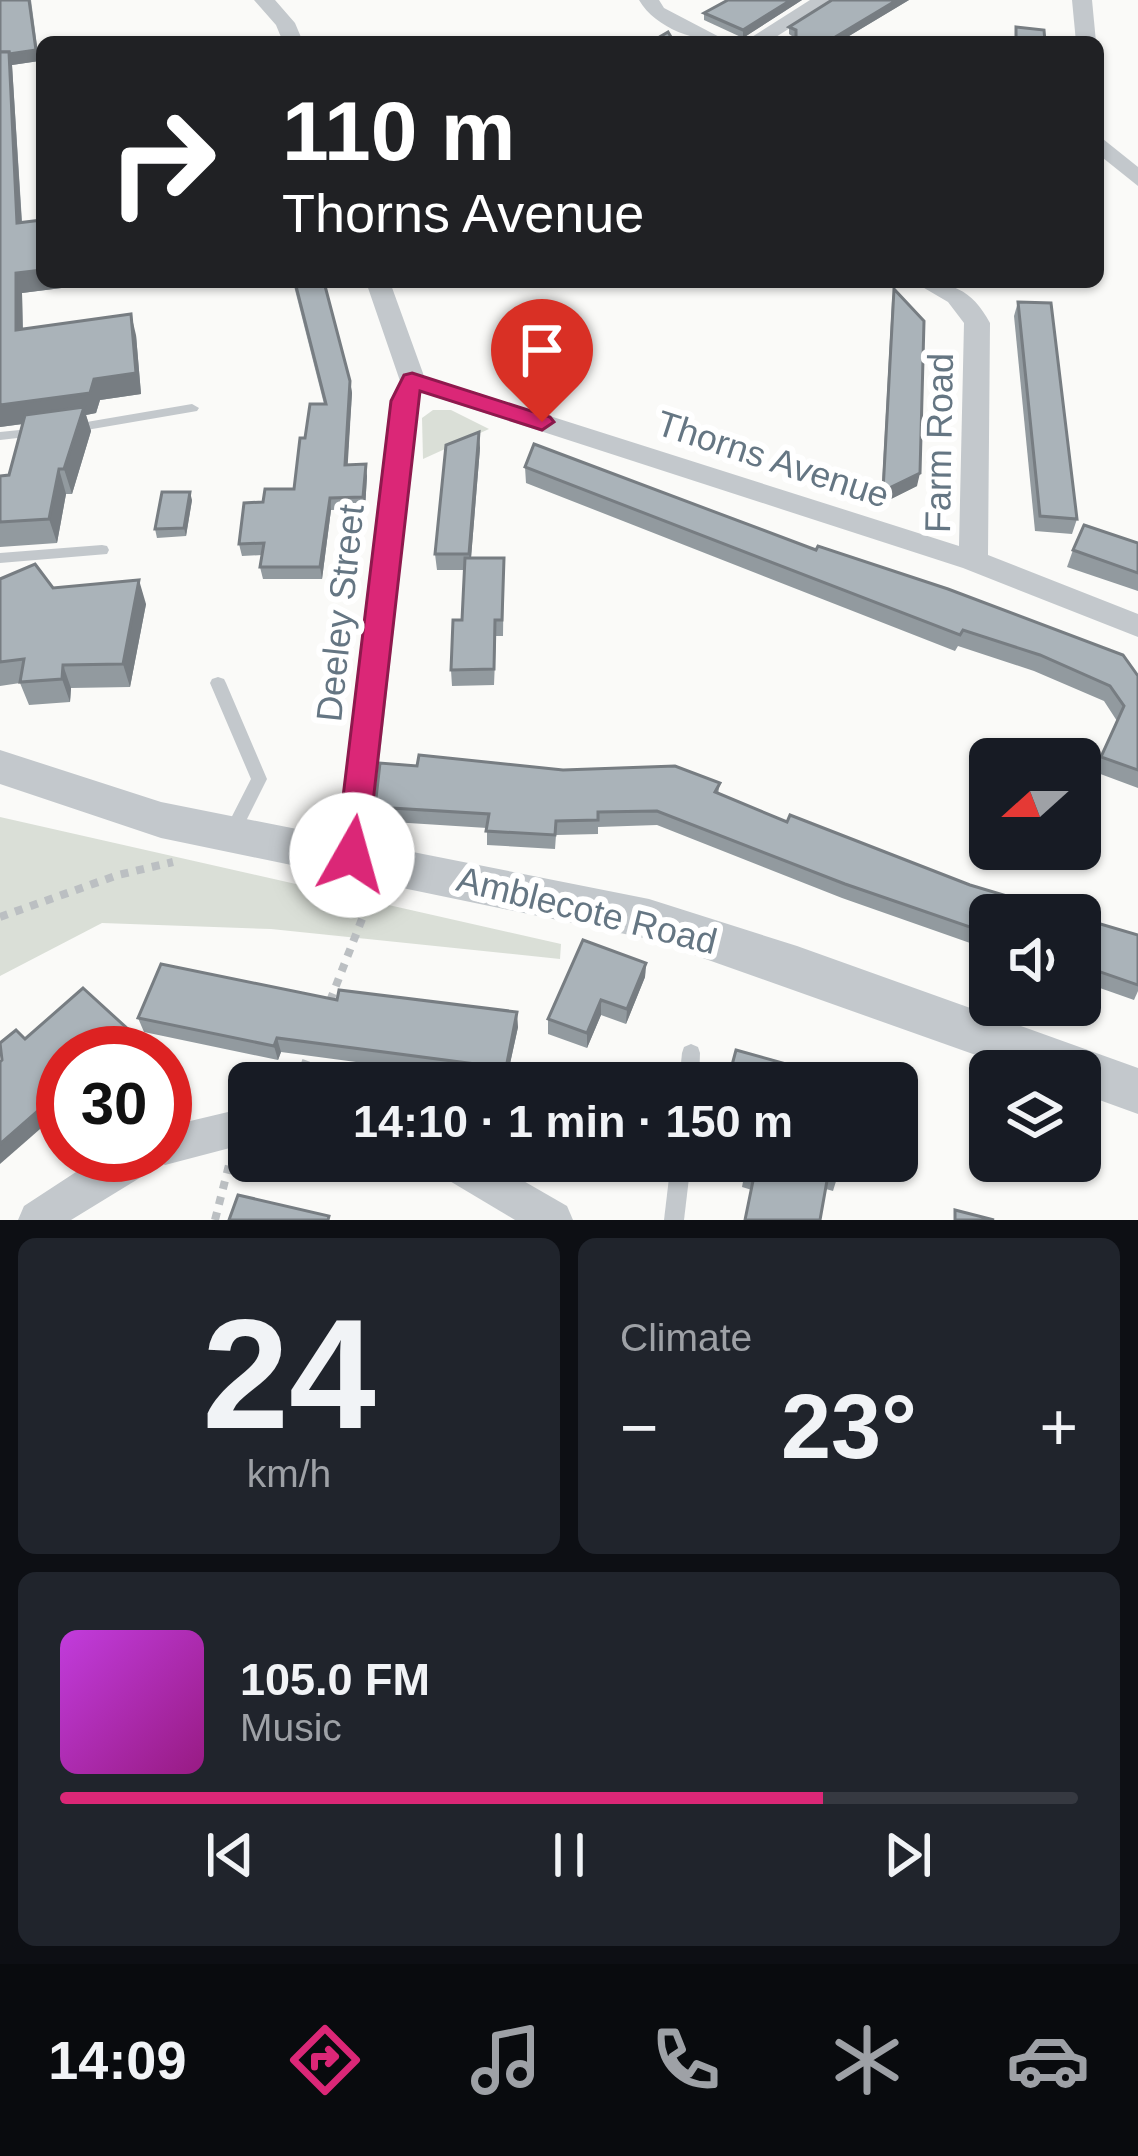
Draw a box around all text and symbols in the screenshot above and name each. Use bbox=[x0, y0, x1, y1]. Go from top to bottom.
icon: right bbox=[84, 84, 240, 240]
text: 110 m bbox=[282, 84, 516, 178]
text: Thorns Avenue bbox=[282, 183, 644, 243]
pin bbox=[491, 299, 593, 422]
icon: arrive bbox=[509, 317, 575, 383]
street label: Farm Road bbox=[917, 353, 961, 533]
street label: Thorns Avenue bbox=[652, 402, 894, 516]
street label: Deeley Street bbox=[308, 502, 372, 724]
north arrow bbox=[969, 738, 1101, 870]
map controls bbox=[969, 738, 1101, 1182]
position arrow bbox=[289, 792, 415, 918]
street label: Amblecote Road bbox=[453, 858, 721, 962]
button: sound bbox=[969, 894, 1101, 1026]
speed limit sign: 30 bbox=[36, 1026, 192, 1182]
button: layers bbox=[969, 1050, 1101, 1182]
text: 14:10 · 1 min · 150 m bbox=[353, 1096, 793, 1147]
text: 24 bbox=[202, 1287, 376, 1461]
text: Climate bbox=[620, 1316, 752, 1359]
text: 23° bbox=[781, 1377, 917, 1477]
text: − bbox=[620, 1390, 659, 1464]
text: + bbox=[1039, 1390, 1078, 1464]
text: km/h bbox=[247, 1452, 331, 1495]
text: 105.0 FM bbox=[240, 1654, 430, 1705]
text: Music bbox=[240, 1706, 342, 1749]
icon: previous bbox=[197, 1822, 263, 1888]
icon: pause bbox=[536, 1822, 602, 1888]
icon: next bbox=[875, 1822, 941, 1888]
icon: directions bbox=[283, 2018, 367, 2102]
icon: music bbox=[464, 2018, 548, 2102]
icon: phone bbox=[644, 2018, 728, 2102]
icon: climate bbox=[825, 2018, 909, 2102]
icon: car bbox=[1006, 2018, 1090, 2102]
text: 14:09 bbox=[48, 2030, 186, 2090]

